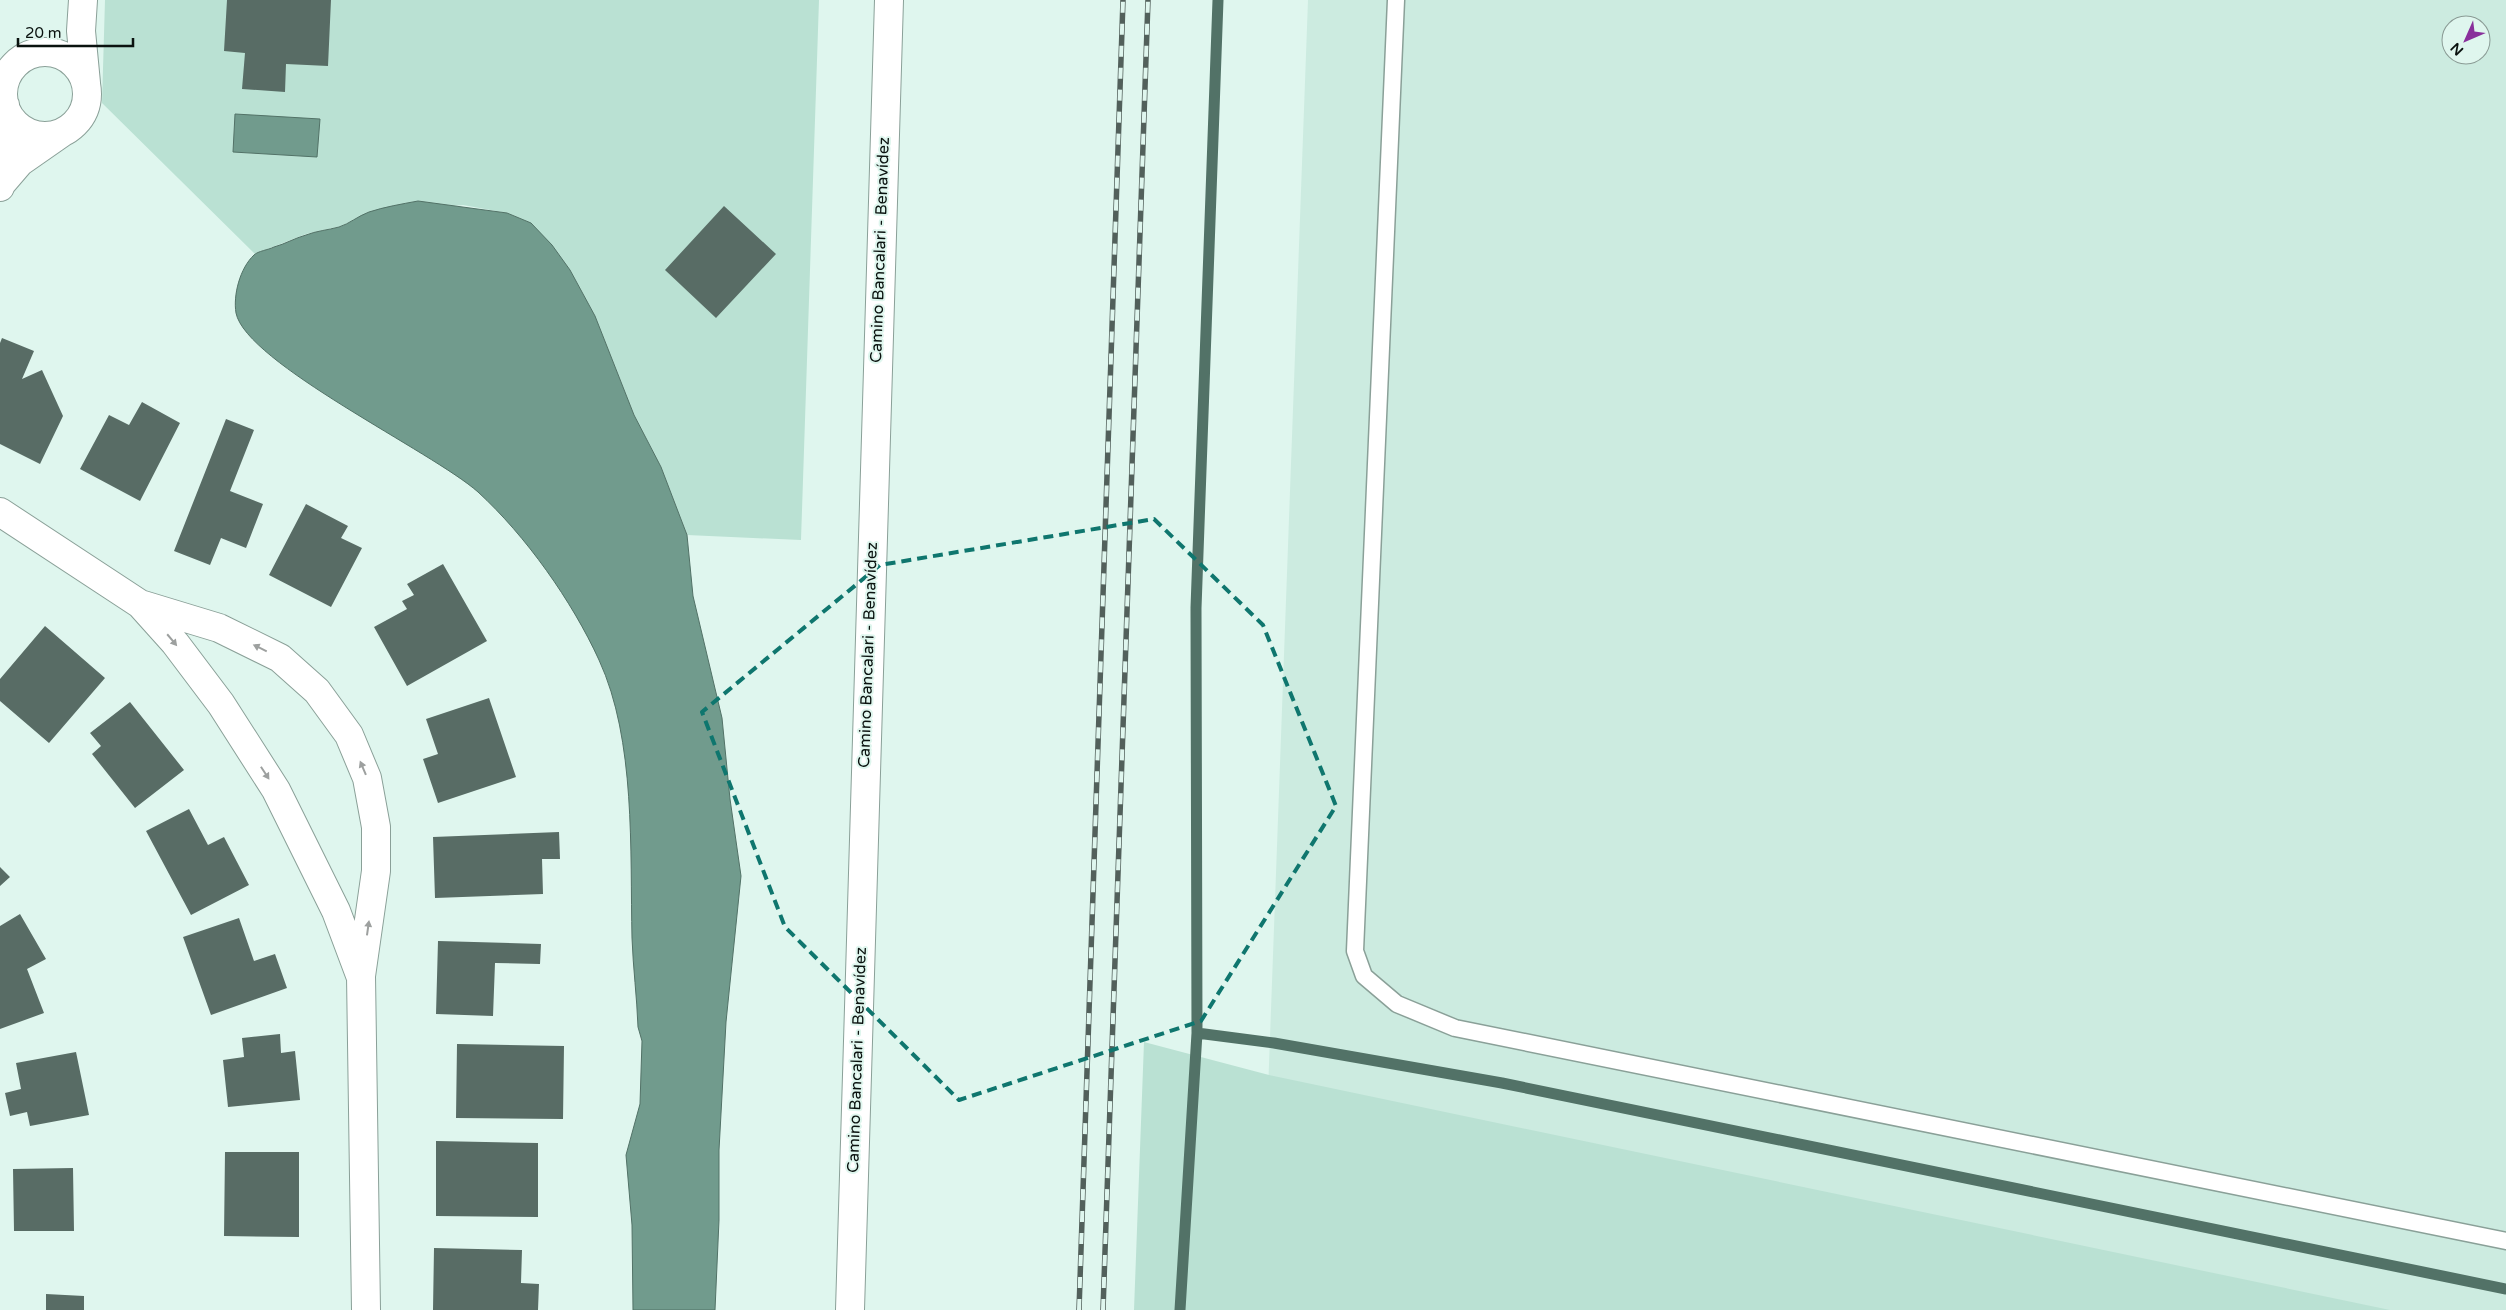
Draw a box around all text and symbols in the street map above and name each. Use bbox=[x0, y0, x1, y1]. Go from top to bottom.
scale bar bbox=[18, 15, 132, 47]
north arrow bbox=[2441, 15, 2491, 65]
text: 20 m bbox=[25, 24, 62, 42]
text: N bbox=[2447, 39, 2467, 59]
street label: Camino Bancalari - Benavídez bbox=[866, 137, 894, 363]
street label: Camino Bancalari - Benavídez bbox=[854, 542, 882, 768]
one-way arrow bbox=[167, 634, 178, 647]
one-way arrow bbox=[253, 644, 267, 652]
one-way arrow bbox=[359, 760, 367, 775]
one-way arrow bbox=[260, 767, 270, 780]
one-way arrow bbox=[364, 920, 372, 936]
street label: Camino Bancalari - Benavídez bbox=[843, 947, 871, 1173]

